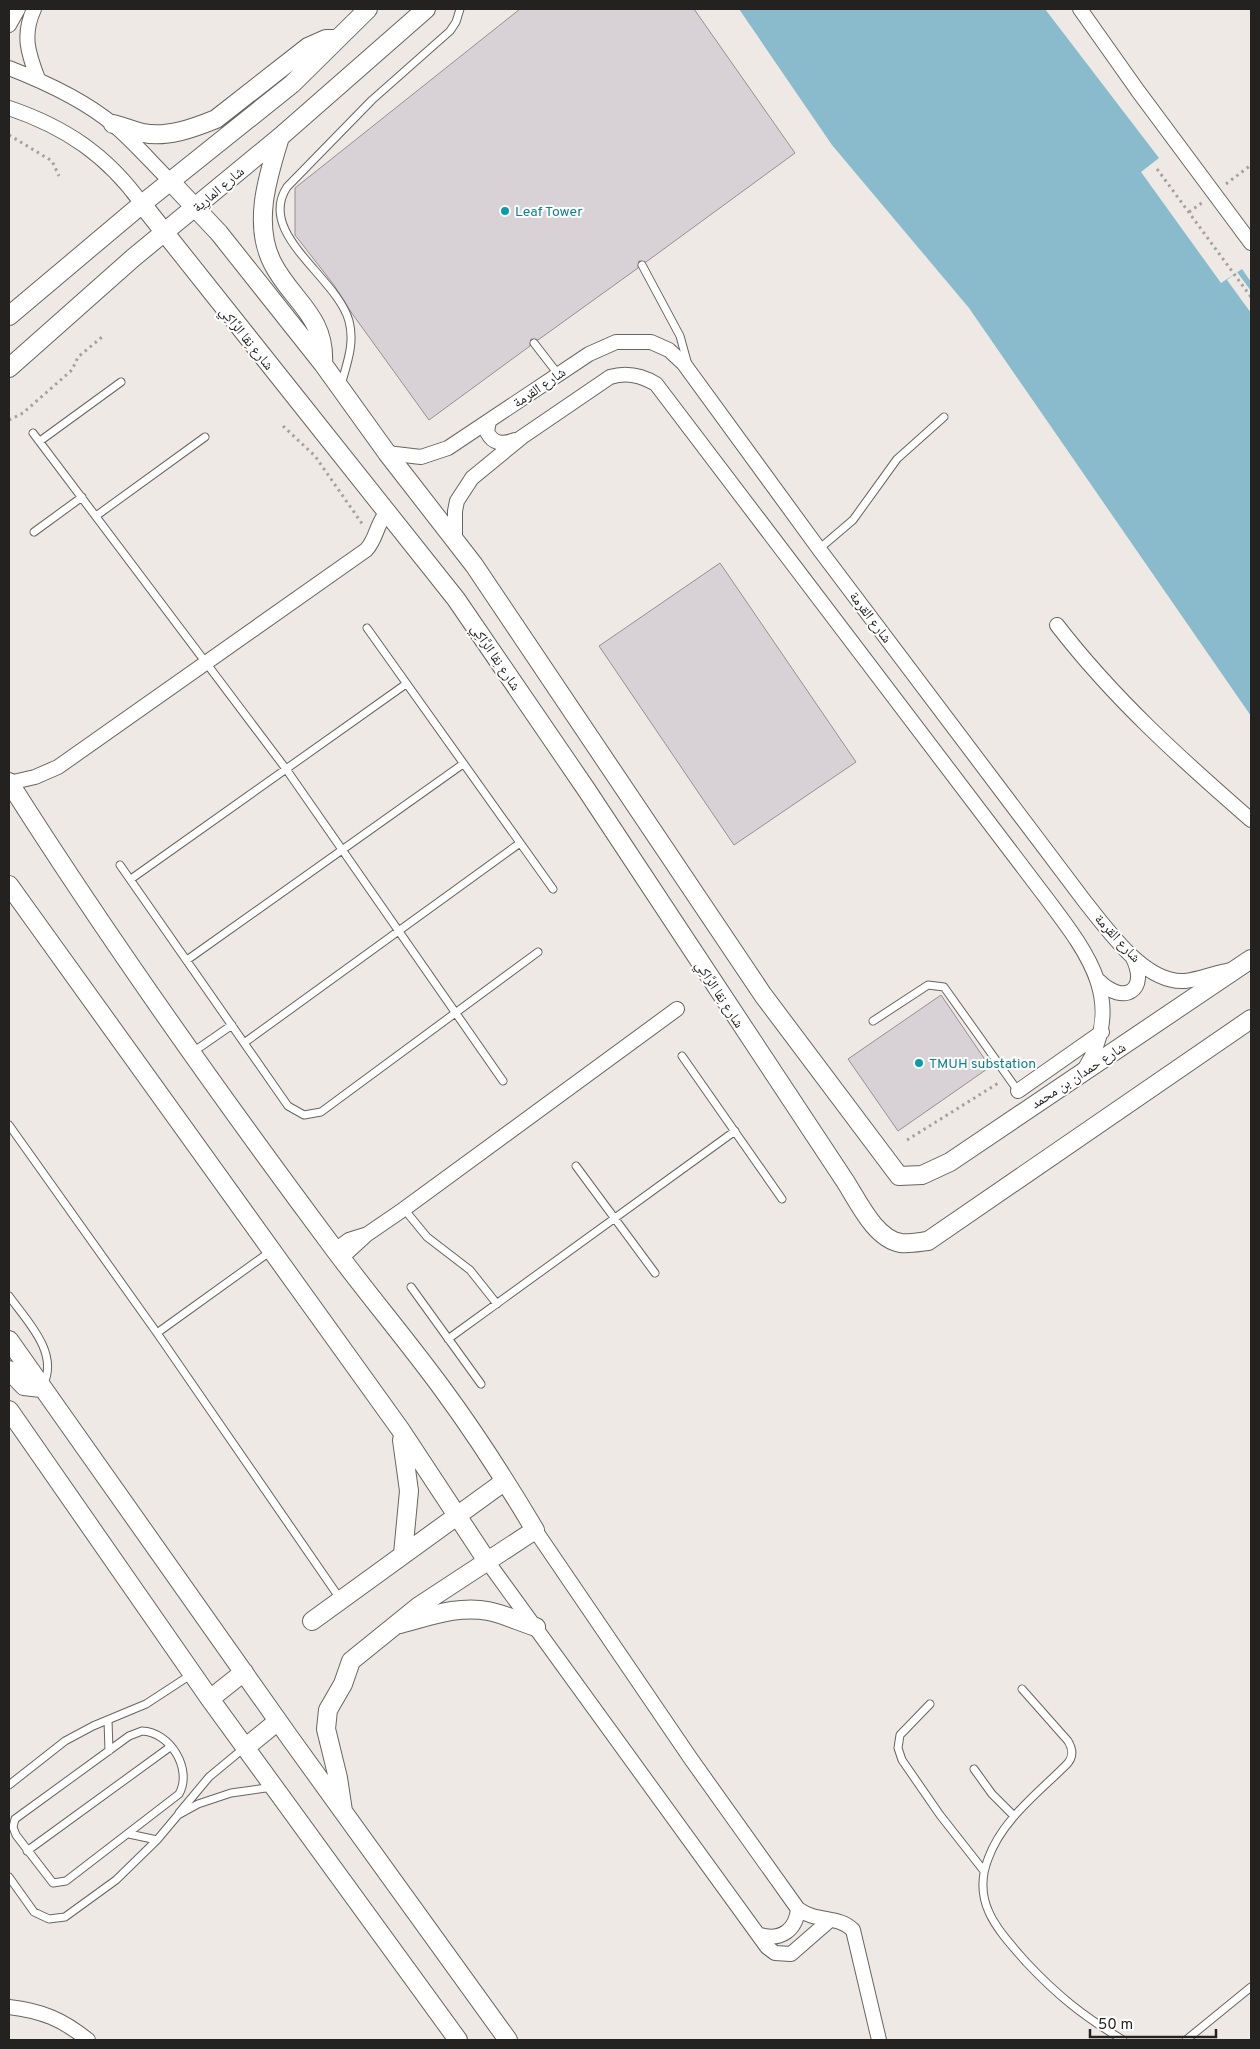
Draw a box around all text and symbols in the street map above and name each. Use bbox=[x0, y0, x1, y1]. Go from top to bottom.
street label: شارع المارِية bbox=[190, 164, 249, 217]
place label: Leaf Tower bbox=[515, 204, 583, 221]
marker: Leaf Tower bbox=[499, 205, 511, 217]
street label: شارع نِقا الرَّاكِي bbox=[214, 304, 277, 375]
street label: شارع القرمة bbox=[510, 364, 569, 412]
street label: شارع القرمة bbox=[845, 589, 895, 647]
street label: شارع نِقا الرَّاكِي bbox=[465, 621, 523, 695]
street label: شارع القرمة bbox=[1090, 911, 1144, 967]
street label: شارع نِقا الرَّاكِي bbox=[689, 958, 747, 1032]
street label: شارع حمدان بن محمد bbox=[1028, 1039, 1129, 1113]
place label: TMUH substation bbox=[929, 1056, 1036, 1073]
marker: TMUH substation bbox=[913, 1057, 925, 1069]
scale bar bbox=[1090, 2006, 1216, 2038]
text: 50 m bbox=[1098, 2016, 1133, 2035]

